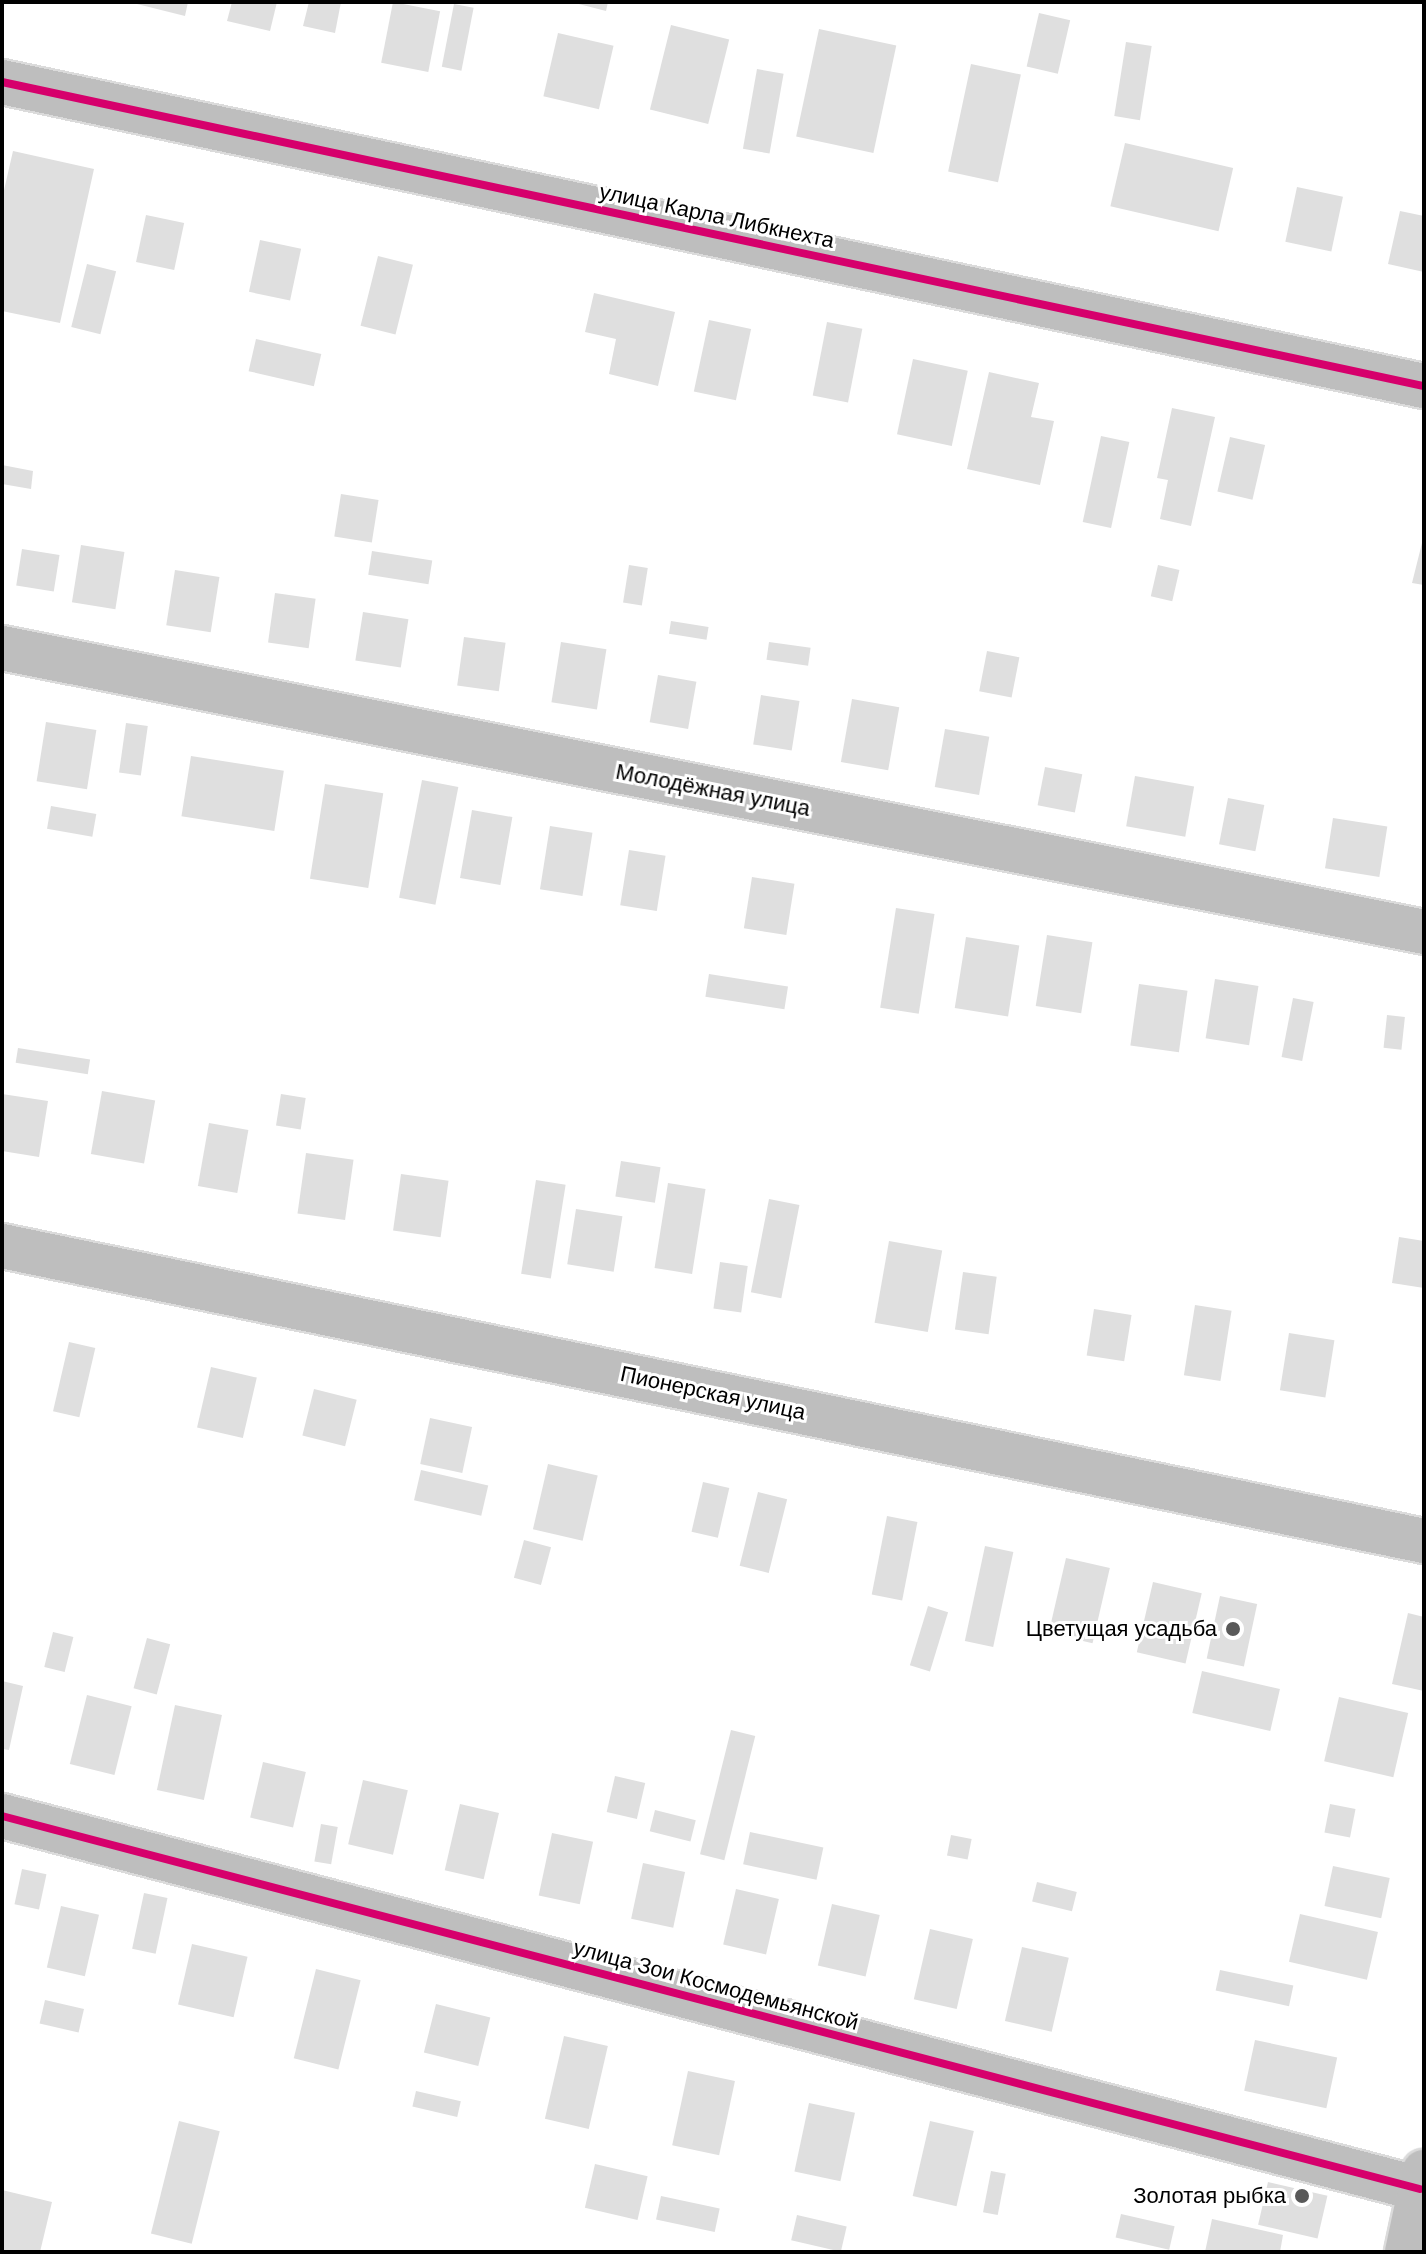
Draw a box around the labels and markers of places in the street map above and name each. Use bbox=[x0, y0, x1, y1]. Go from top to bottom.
place label: Цветущая усадьба bbox=[1026, 1616, 1217, 1642]
marker: Цветущая усадьба bbox=[1224, 1620, 1242, 1638]
place label: Золотая рыбка bbox=[1133, 2183, 1286, 2209]
marker: Золотая рыбка bbox=[1293, 2187, 1311, 2205]

